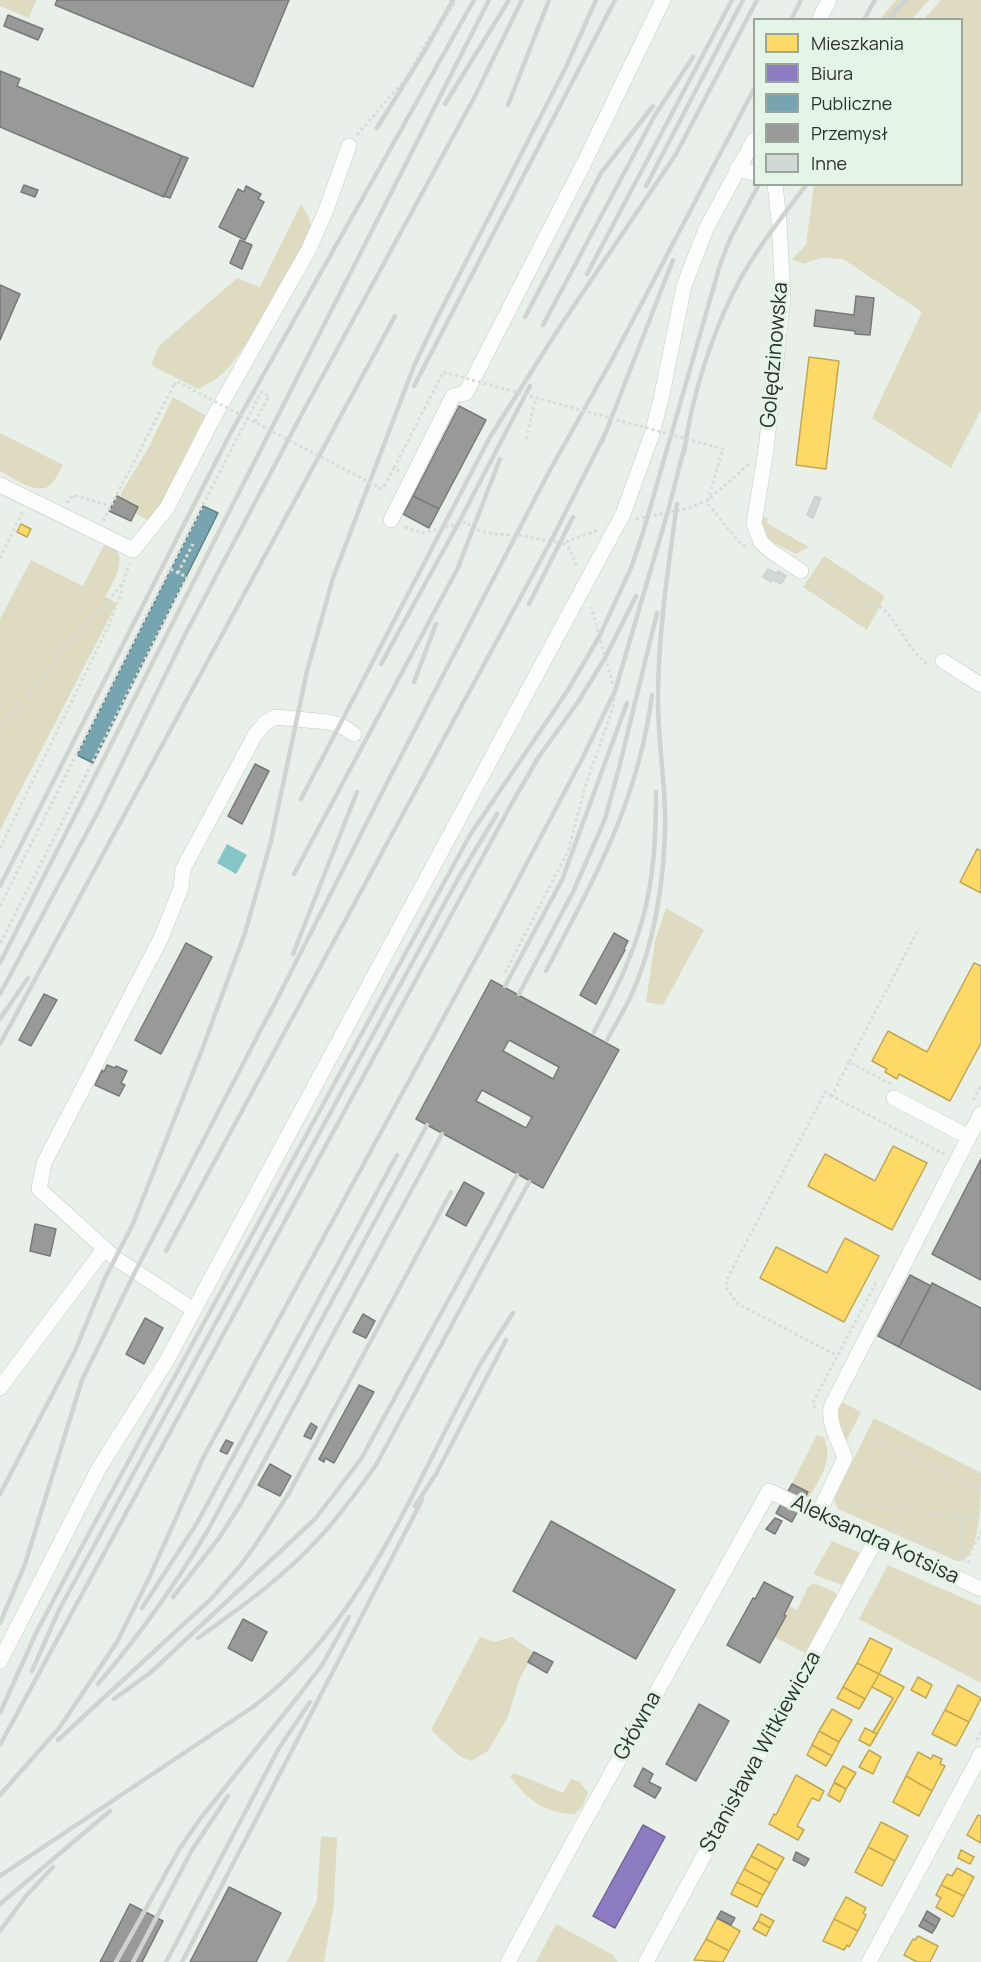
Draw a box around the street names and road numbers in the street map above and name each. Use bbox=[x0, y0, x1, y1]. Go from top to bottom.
street label: Golędzinowska bbox=[756, 281, 794, 429]
street label: Aleksandra Kotsisa bbox=[787, 1490, 963, 1590]
street label: Stanisława Witkiewicza bbox=[695, 1647, 827, 1857]
street label: Główna bbox=[609, 1687, 667, 1765]

